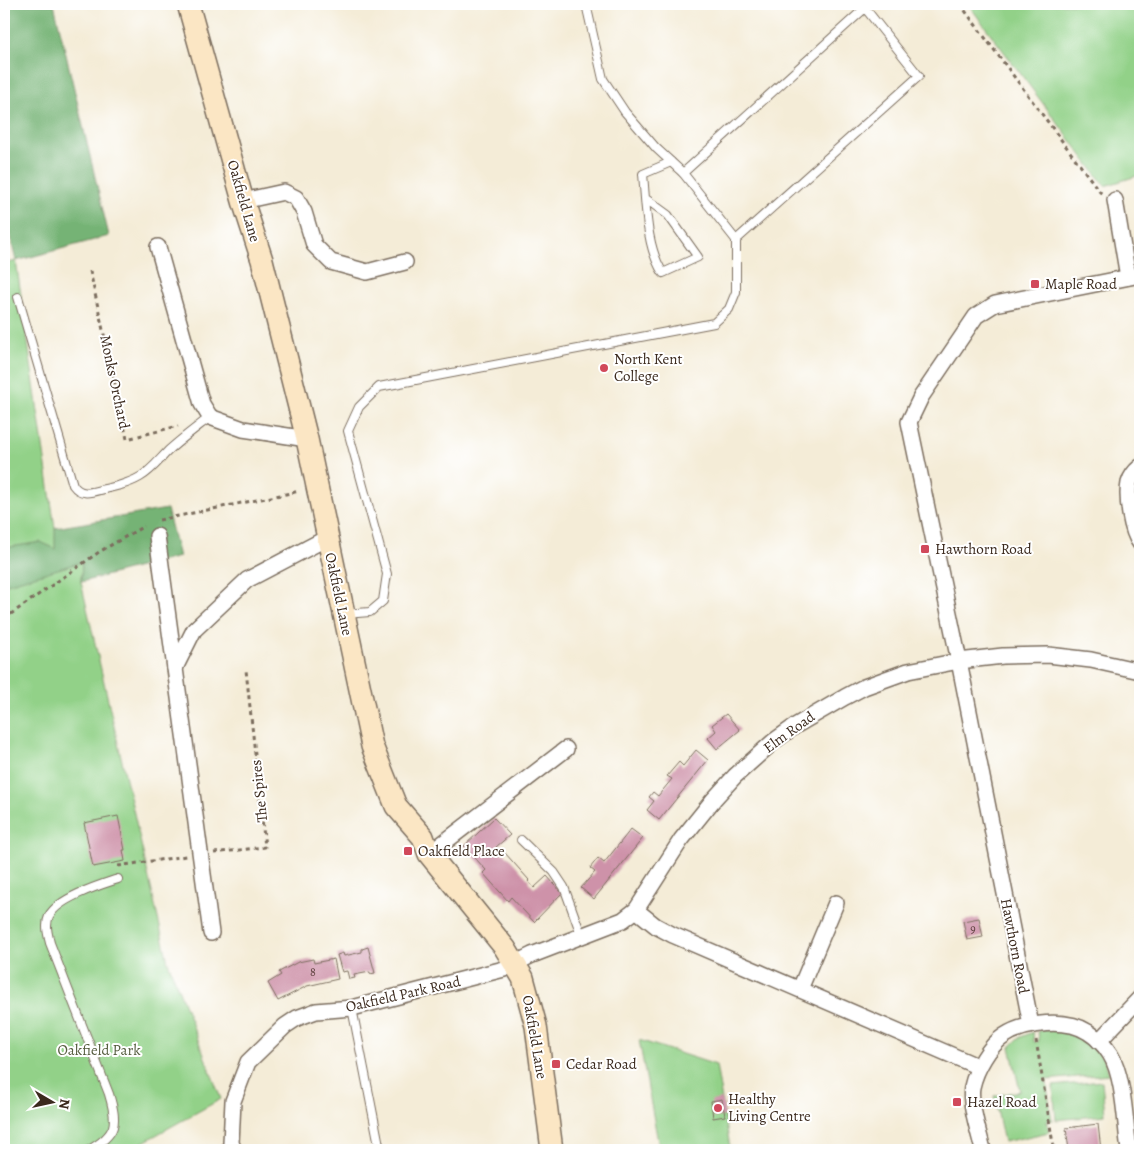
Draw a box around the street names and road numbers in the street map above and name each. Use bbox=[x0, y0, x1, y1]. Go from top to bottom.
street label: Oakfield Lane bbox=[223, 158, 265, 245]
street label: Monks Orchard bbox=[95, 333, 135, 432]
street label: Oakfield Lane bbox=[320, 551, 358, 638]
street label: Elm Road bbox=[759, 706, 820, 757]
street label: The Spires bbox=[246, 759, 272, 823]
street label: Hawthorn Road bbox=[996, 897, 1034, 996]
street label: Oakfield Park Road bbox=[344, 971, 463, 1017]
street label: Oakfield Lane bbox=[518, 994, 552, 1081]

